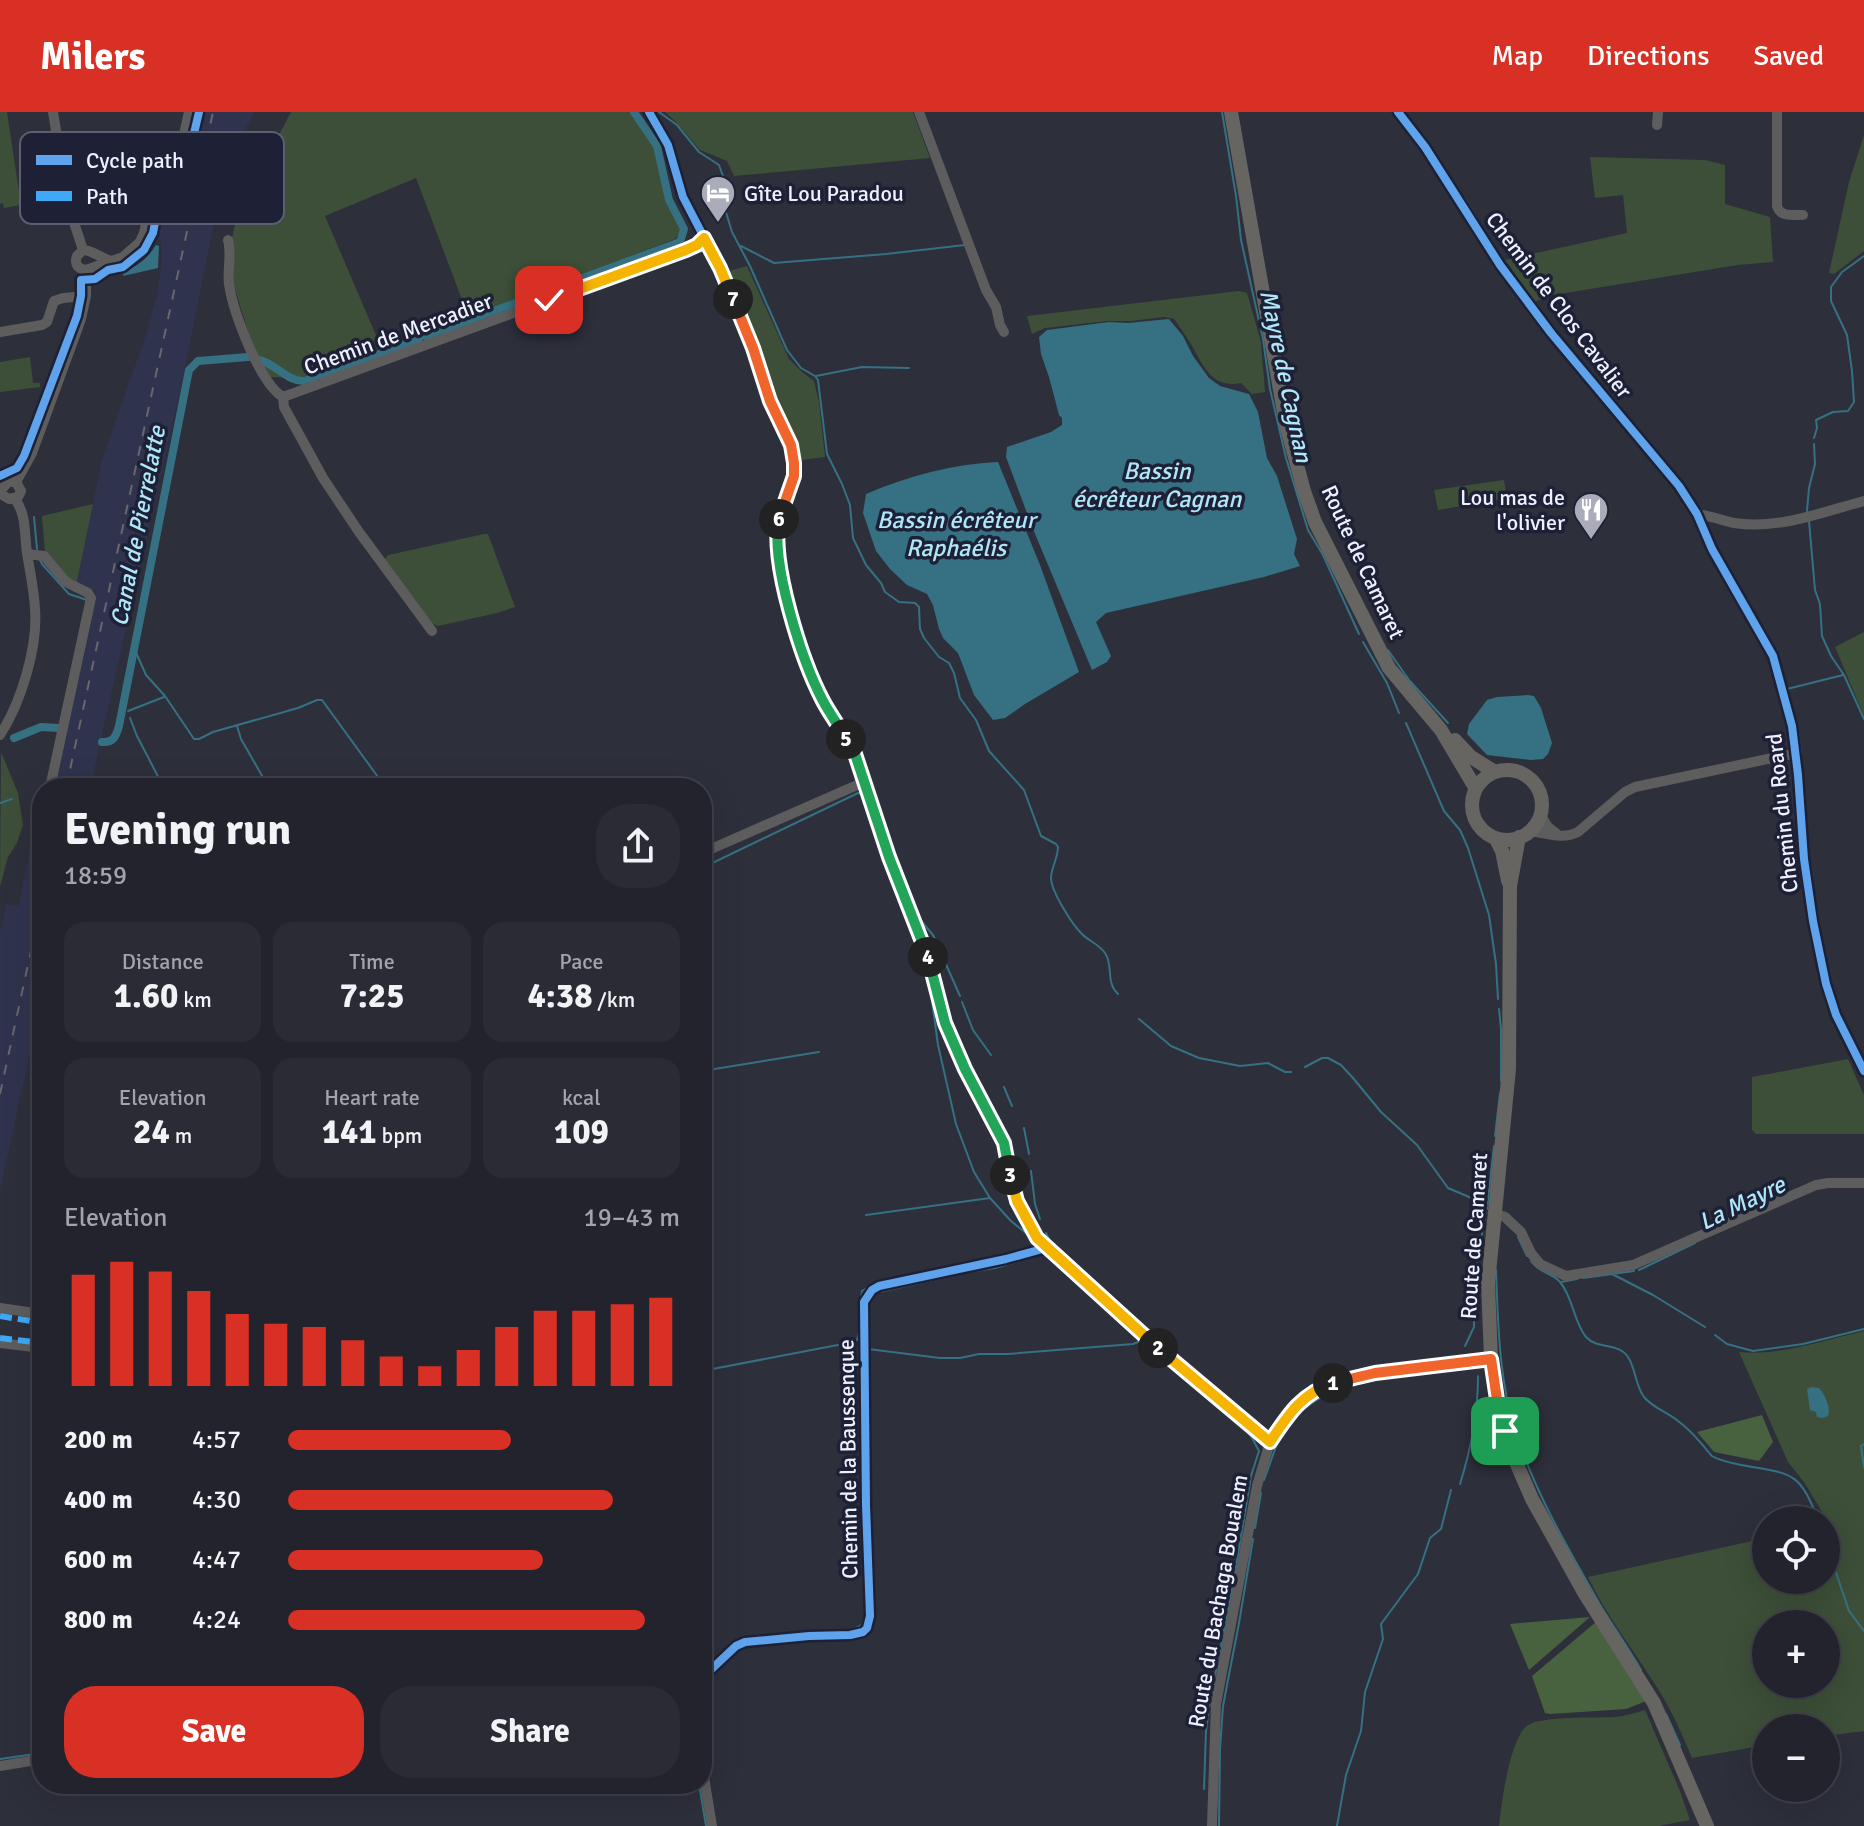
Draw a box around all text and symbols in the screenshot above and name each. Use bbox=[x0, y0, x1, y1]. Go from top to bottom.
text: Milers bbox=[40, 33, 145, 80]
text: Map bbox=[1491, 39, 1543, 73]
text: Directions bbox=[1587, 39, 1709, 73]
text: Saved bbox=[1753, 39, 1824, 73]
legend bbox=[20, 132, 284, 224]
text: Cycle path bbox=[86, 147, 184, 174]
hotel icon: Gîte Lou Paradou bbox=[699, 174, 737, 224]
place label: Gîte Lou Paradou bbox=[744, 180, 904, 207]
text: Path bbox=[86, 183, 129, 210]
street label: Chemin de Clos Cavalier bbox=[1480, 207, 1638, 403]
pin bbox=[515, 266, 583, 334]
icon: check bbox=[527, 278, 571, 322]
pin: 7 bbox=[713, 279, 753, 319]
text: 7 bbox=[727, 285, 739, 312]
street label: Chemin de Mercadier bbox=[300, 287, 496, 381]
water label: Mayre de Cagnan bbox=[1253, 287, 1319, 466]
water label: Canal de Pierrelatte bbox=[104, 423, 172, 629]
water label: Bassin écrêteur Cagnan bbox=[1073, 456, 1242, 514]
street label: Route de Camaret bbox=[1316, 481, 1411, 643]
place label: Lou mas de l'olivier bbox=[1460, 484, 1565, 536]
restaurant icon: Lou mas de l'olivier bbox=[1572, 491, 1610, 541]
pin: 6 bbox=[759, 499, 799, 539]
text: 6 bbox=[773, 505, 785, 532]
water label: Bassin écrêteur Raphaélis bbox=[877, 505, 1038, 563]
pin: 5 bbox=[826, 719, 866, 759]
text: 5 bbox=[840, 725, 852, 752]
street label: Chemin du Roard bbox=[1760, 732, 1804, 894]
text: Evening run bbox=[64, 803, 291, 857]
button: share bbox=[596, 804, 680, 888]
text: 18:59 bbox=[64, 860, 127, 892]
pin: 4 bbox=[908, 937, 948, 977]
text: 4 bbox=[922, 943, 934, 970]
text: Distance bbox=[122, 948, 204, 975]
text: Time bbox=[349, 948, 395, 975]
text: Pace bbox=[559, 948, 603, 975]
text: 1.60 bbox=[114, 975, 178, 1017]
text: 7:25 bbox=[339, 975, 405, 1017]
text: 4:38 bbox=[527, 975, 593, 1017]
text: km bbox=[178, 986, 212, 1013]
text: /km bbox=[593, 986, 635, 1013]
text: Elevation bbox=[119, 1084, 206, 1111]
text: Heart rate bbox=[324, 1084, 420, 1111]
text: kcal bbox=[562, 1084, 601, 1111]
text: 24 bbox=[133, 1111, 170, 1153]
text: 141 bbox=[322, 1111, 377, 1153]
text: 109 bbox=[554, 1111, 609, 1153]
text: m bbox=[170, 1122, 192, 1149]
text: bpm bbox=[377, 1122, 422, 1149]
street label: Route de Camaret bbox=[1455, 1152, 1493, 1320]
pin: 3 bbox=[990, 1155, 1030, 1195]
text: 3 bbox=[1004, 1161, 1016, 1188]
water label: La Mayre bbox=[1694, 1169, 1791, 1237]
text: Elevation bbox=[64, 1202, 168, 1234]
text: 19–43 m bbox=[584, 1202, 680, 1234]
pin: 2 bbox=[1138, 1328, 1178, 1368]
text: 2 bbox=[1152, 1334, 1164, 1361]
street label: Chemin de la Baussenque bbox=[832, 1339, 864, 1579]
pin: 1 bbox=[1313, 1363, 1353, 1403]
text: 1 bbox=[1327, 1369, 1339, 1396]
pin bbox=[1471, 1397, 1539, 1465]
icon: arrive bbox=[1483, 1409, 1527, 1453]
text: 200 m bbox=[64, 1424, 133, 1456]
text: 4:57 bbox=[192, 1424, 241, 1456]
street label: Route du Bachaga Boualem bbox=[1182, 1472, 1254, 1730]
text: 400 m bbox=[64, 1484, 133, 1516]
text: 4:30 bbox=[192, 1484, 241, 1516]
map controls bbox=[1752, 1506, 1840, 1802]
button: locate bbox=[1752, 1506, 1840, 1594]
text: 600 m bbox=[64, 1544, 133, 1576]
text: 4:47 bbox=[192, 1544, 241, 1576]
text: 800 m bbox=[64, 1604, 133, 1636]
text: 4:24 bbox=[192, 1604, 241, 1636]
button: + bbox=[1752, 1610, 1840, 1698]
button: Save bbox=[64, 1686, 364, 1778]
button: Share bbox=[380, 1686, 680, 1778]
button: − bbox=[1752, 1714, 1840, 1802]

